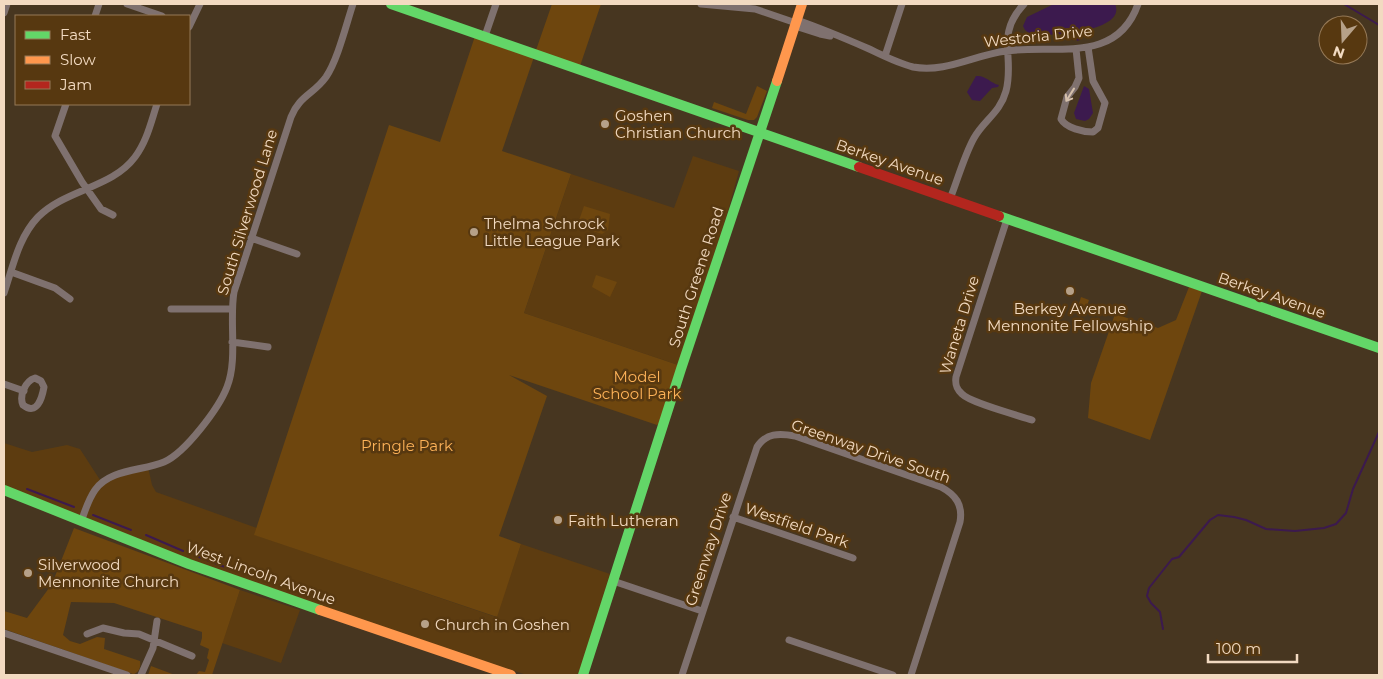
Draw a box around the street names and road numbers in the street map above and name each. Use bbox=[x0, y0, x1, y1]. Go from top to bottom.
street label: Westoria Drive bbox=[983, 21, 1093, 51]
street label: South Silverwood Lane bbox=[213, 127, 281, 297]
street label: Berkey Avenue bbox=[834, 135, 946, 189]
street label: South Greene Road bbox=[664, 204, 728, 350]
street label: Berkey Avenue bbox=[1216, 268, 1328, 322]
street label: Waneta Drive bbox=[935, 274, 983, 376]
street label: Greenway Drive South bbox=[789, 415, 953, 487]
street label: Greenway Drive bbox=[681, 490, 735, 608]
street label: Westfield Park bbox=[743, 498, 852, 552]
street label: West Lincoln Avenue bbox=[184, 537, 338, 609]

